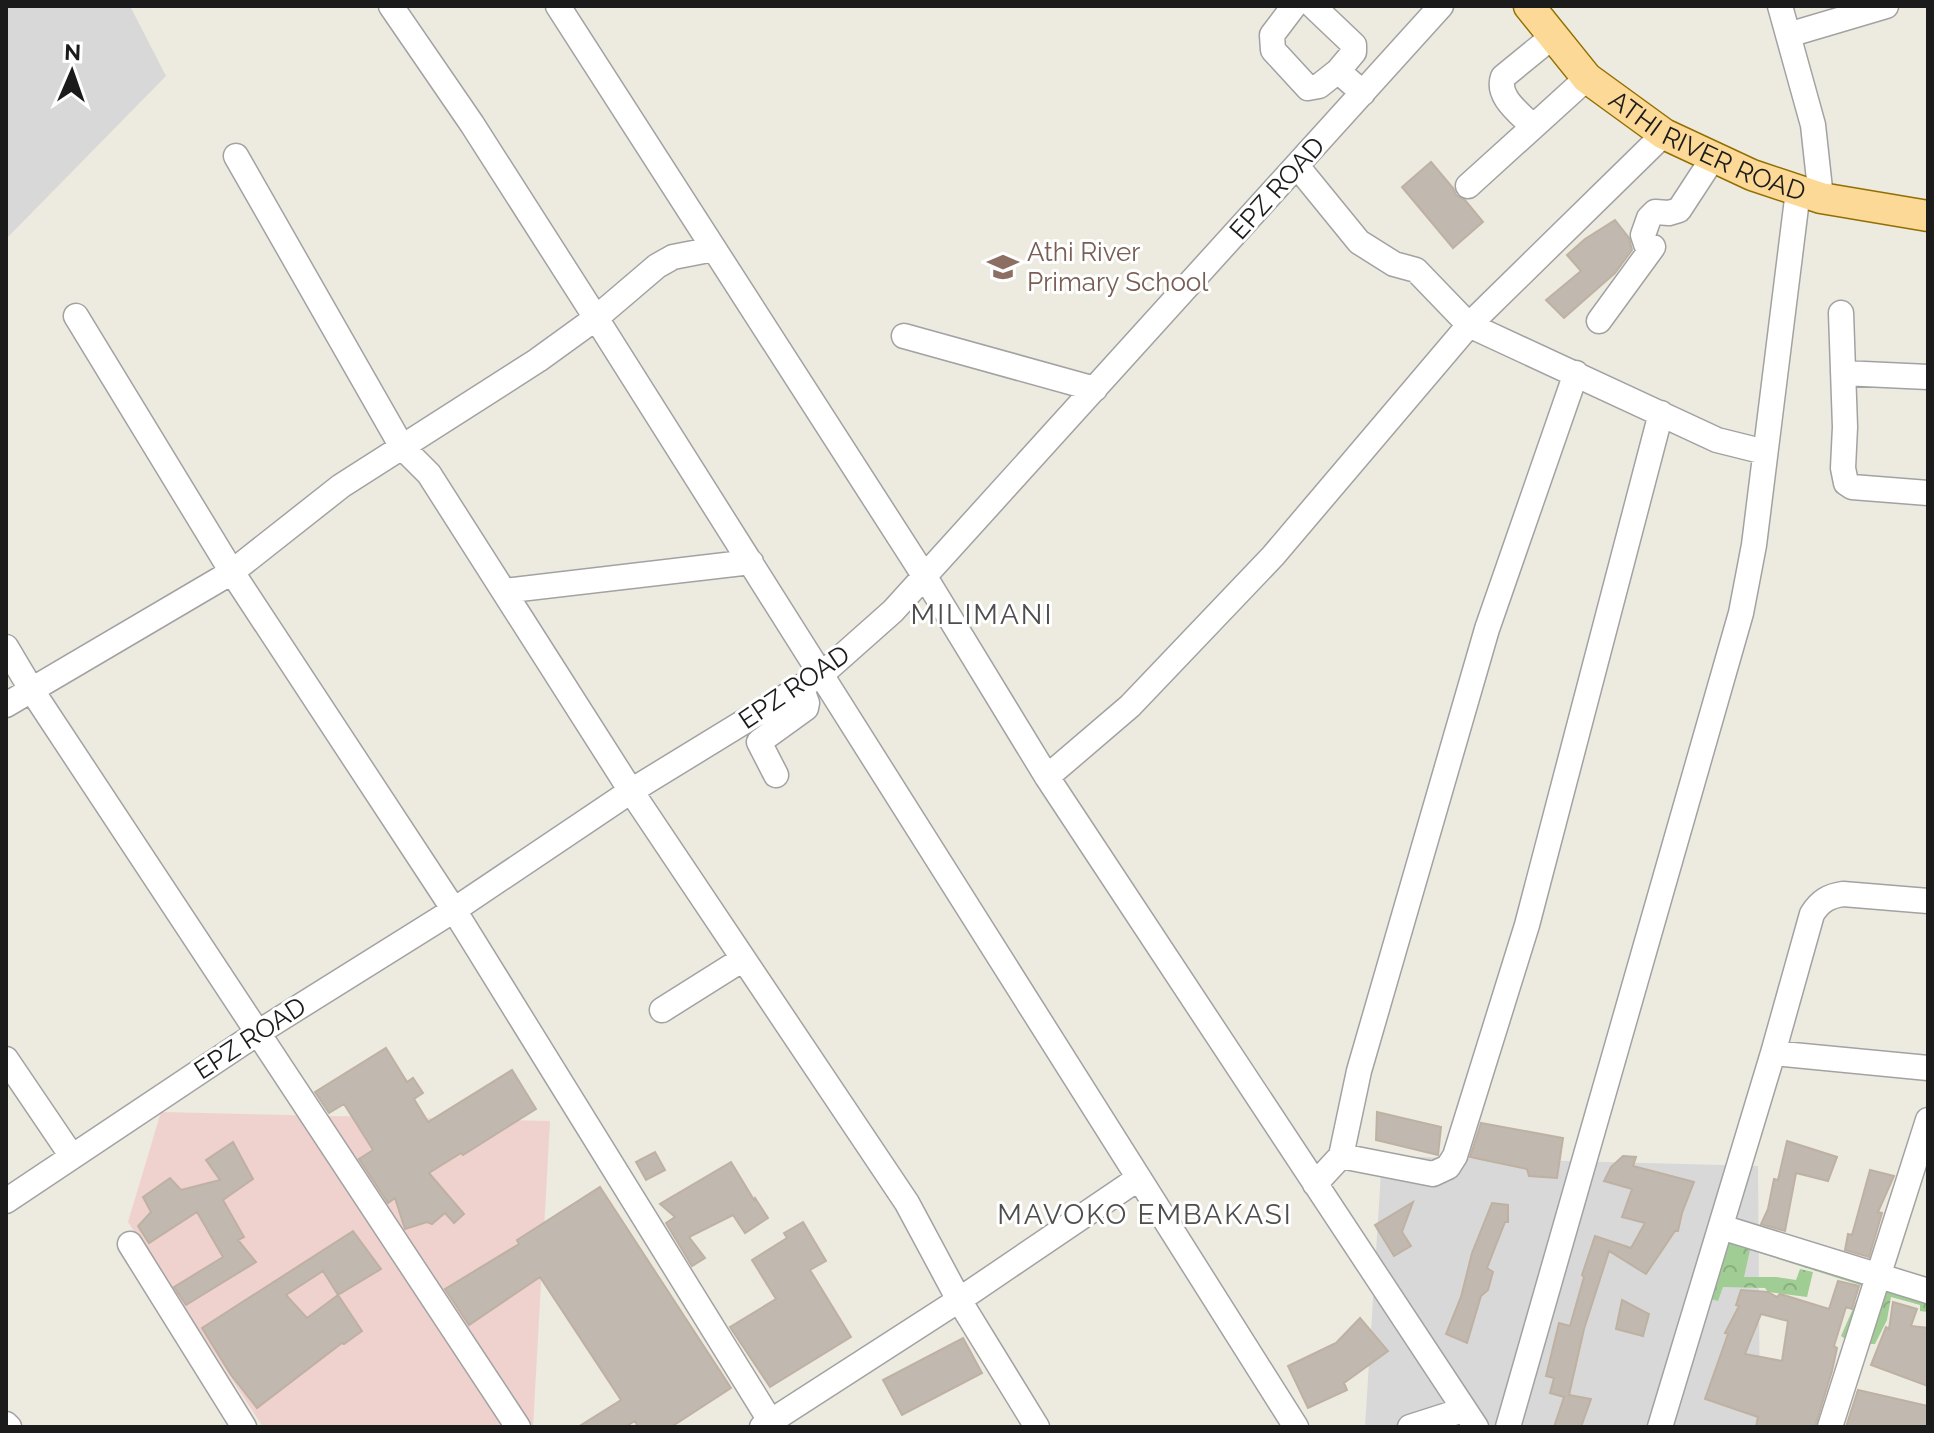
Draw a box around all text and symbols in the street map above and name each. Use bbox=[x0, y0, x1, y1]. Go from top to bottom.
north arrow bbox=[32, 32, 112, 112]
text: N bbox=[64, 39, 82, 65]
street label: ATHI RIVER ROAD bbox=[1603, 84, 1809, 207]
street label: EPZ ROAD bbox=[1223, 131, 1331, 245]
place label: Athi River Primary School bbox=[1027, 237, 1209, 297]
school or university icon: Athi River Primary School bbox=[986, 250, 1020, 284]
district label: MILIMANI bbox=[911, 598, 1053, 631]
street label: EPZ ROAD bbox=[733, 639, 855, 735]
street label: EPZ ROAD bbox=[189, 991, 311, 1085]
district label: MAVOKO EMBAKASI bbox=[997, 1198, 1293, 1231]

